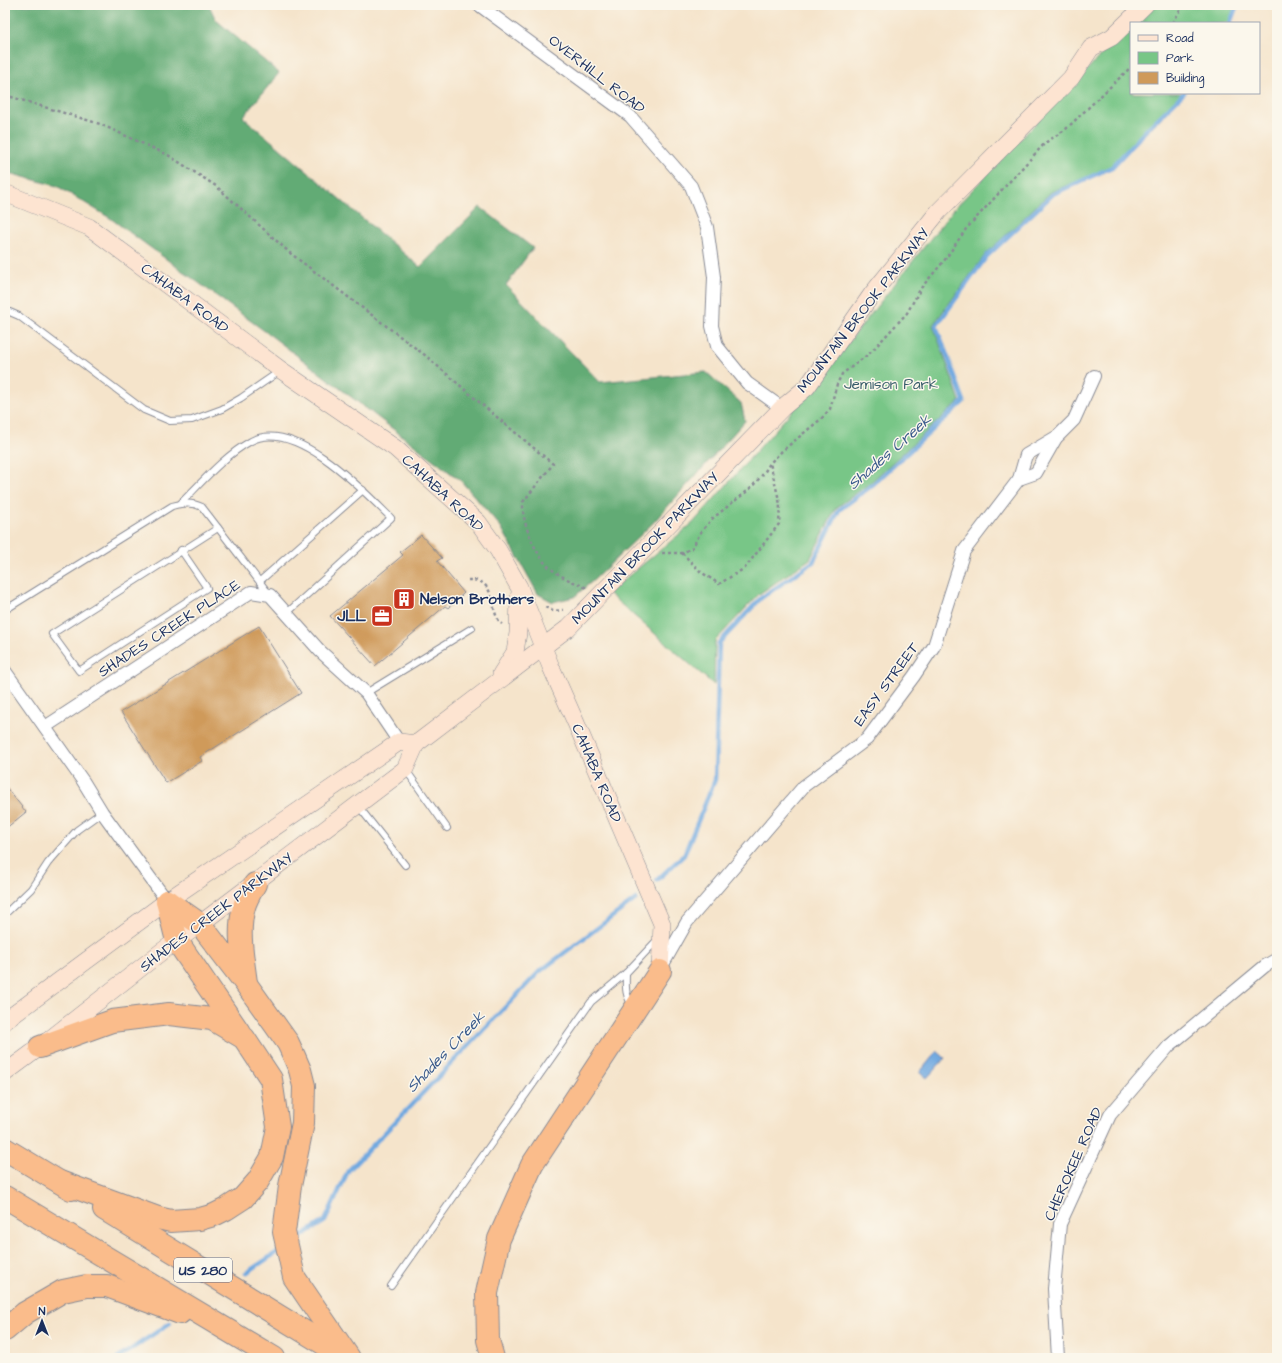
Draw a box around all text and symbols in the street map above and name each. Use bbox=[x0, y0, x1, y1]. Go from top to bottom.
legend bbox=[1130, 22, 1260, 94]
street label: OVERHILL ROAD bbox=[544, 30, 650, 119]
text: Road bbox=[1166, 30, 1194, 47]
text: Park bbox=[1166, 50, 1194, 67]
text: Building bbox=[1166, 70, 1204, 88]
street label: MOUNTAIN BROOK PARKWAY bbox=[792, 223, 935, 397]
street label: CAHABA ROAD bbox=[136, 258, 233, 339]
park label: Jemison Park bbox=[844, 374, 938, 395]
water label: Shades Creek bbox=[843, 408, 937, 494]
street label: CAHABA ROAD bbox=[397, 450, 489, 537]
street label: MOUNTAIN BROOK PARKWAY bbox=[567, 468, 724, 629]
street label: SHADES CREEK PLACE bbox=[94, 574, 245, 682]
building icon: Nelson Brothers bbox=[391, 586, 417, 612]
place label: Nelson Brothers bbox=[420, 589, 535, 610]
office icon: JLL bbox=[369, 603, 395, 629]
place label: JLL bbox=[336, 606, 367, 627]
street label: EASY STREET bbox=[849, 638, 924, 730]
street label: CAHABA ROAD bbox=[566, 721, 627, 826]
street label: SHADES CREEK PARKWAY bbox=[135, 848, 297, 977]
water label: Shades Creek bbox=[401, 1005, 491, 1097]
street label: CHEROKEE ROAD bbox=[1039, 1104, 1108, 1224]
road number: US 280 bbox=[174, 1258, 232, 1282]
north arrow bbox=[22, 1301, 62, 1341]
text: N bbox=[39, 1304, 46, 1319]

